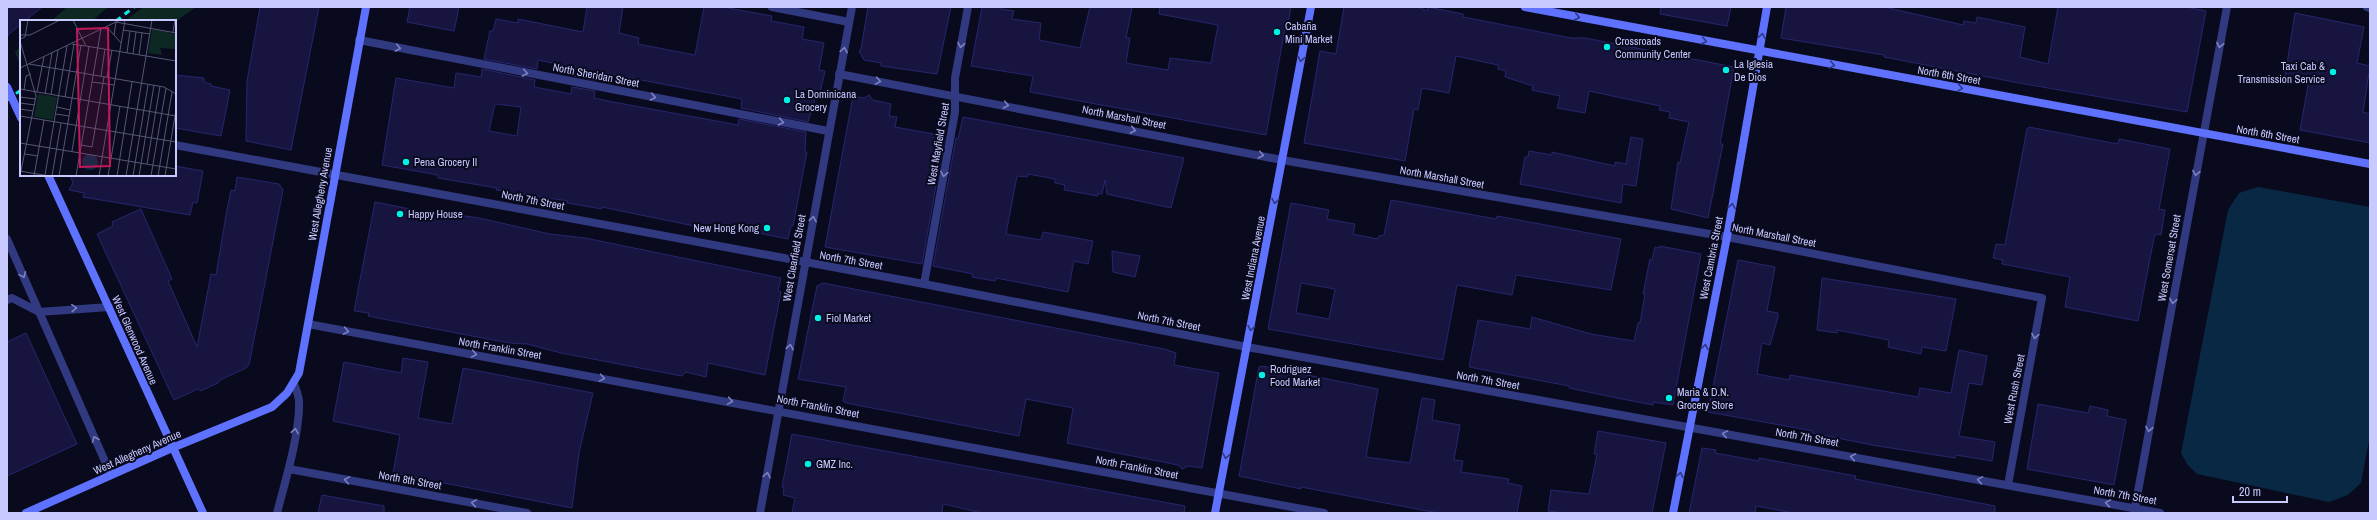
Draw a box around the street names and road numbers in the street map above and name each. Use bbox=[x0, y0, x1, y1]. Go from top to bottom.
street label: North Sheridan Street bbox=[552, 60, 641, 90]
street label: North 6th Street bbox=[1916, 63, 1982, 88]
street label: West Mayfield Street bbox=[924, 101, 952, 186]
street label: North Marshall Street bbox=[1081, 102, 1168, 132]
street label: North 6th Street bbox=[2235, 122, 2301, 147]
street label: West Allegheny Avenue bbox=[305, 146, 335, 242]
street label: North Marshall Street bbox=[1399, 163, 1486, 191]
street label: North 7th Street bbox=[500, 187, 566, 213]
street label: West Clearfield Street bbox=[779, 213, 809, 303]
street label: West Somerset Street bbox=[2154, 213, 2184, 303]
street label: West Indiana Avenue bbox=[1238, 215, 1268, 301]
street label: West Cambria Street bbox=[1696, 215, 1726, 301]
street label: North Marshall Street bbox=[1731, 220, 1818, 250]
street label: North 7th Street bbox=[818, 248, 884, 273]
street label: West Glenwood Avenue bbox=[109, 293, 161, 387]
street label: North 7th Street bbox=[1136, 308, 1202, 334]
street label: North Franklin Street bbox=[458, 334, 543, 362]
street label: West Rush Street bbox=[2000, 353, 2028, 425]
street label: North 7th Street bbox=[1455, 368, 1521, 393]
street label: North Franklin Street bbox=[776, 391, 861, 421]
street label: North 7th Street bbox=[1774, 425, 1840, 450]
street label: West Allegheny Avenue bbox=[91, 426, 183, 478]
street label: North Franklin Street bbox=[1095, 452, 1180, 482]
street label: North 8th Street bbox=[377, 468, 443, 493]
street label: North 7th Street bbox=[2092, 483, 2158, 508]

